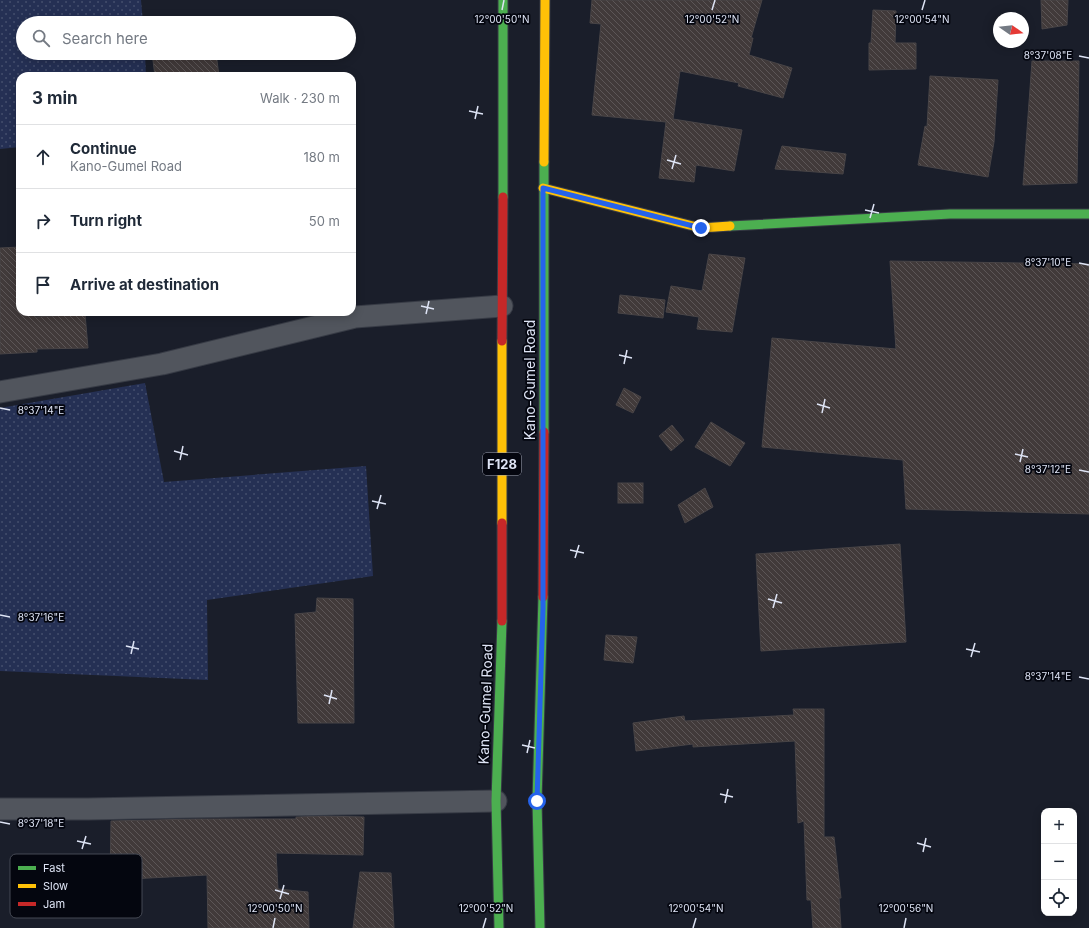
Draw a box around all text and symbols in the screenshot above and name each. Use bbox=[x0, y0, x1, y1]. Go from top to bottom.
north arrow bbox=[993, 12, 1029, 48]
text: 12°00'50"N bbox=[475, 13, 529, 25]
text: 12°00'52"N bbox=[685, 13, 739, 25]
text: 12°00'54"N bbox=[894, 13, 950, 25]
search box bbox=[16, 16, 356, 60]
icon: search bbox=[30, 27, 52, 49]
text: Search here bbox=[62, 29, 148, 48]
text: 8°37'08"E bbox=[1024, 49, 1072, 61]
text: 3 min bbox=[32, 88, 78, 108]
text: Walk · 230 m bbox=[260, 90, 340, 106]
text: Continue bbox=[70, 139, 137, 158]
icon: ahead bbox=[32, 146, 54, 168]
text: 180 m bbox=[303, 149, 340, 165]
text: Kano-Gumel Road bbox=[70, 158, 182, 174]
icon: right bbox=[32, 210, 54, 232]
text: Turn right bbox=[70, 211, 142, 230]
text: 50 m bbox=[309, 213, 340, 229]
route end bbox=[692, 219, 710, 237]
text: 8°37'10"E bbox=[1025, 256, 1071, 268]
icon: arrive bbox=[32, 274, 54, 296]
text: Arrive at destination bbox=[70, 275, 219, 294]
street label: Kano-Gumel Road bbox=[521, 320, 538, 440]
text: 8°37'14"E bbox=[18, 404, 64, 416]
road number: F128 bbox=[483, 453, 521, 475]
text: 8°37'12"E bbox=[1025, 463, 1071, 475]
text: 8°37'16"E bbox=[18, 611, 64, 623]
street label: Kano-Gumel Road bbox=[474, 643, 496, 765]
text: 8°37'14"E bbox=[1025, 670, 1071, 682]
route start bbox=[528, 792, 546, 810]
map controls bbox=[1041, 808, 1077, 916]
button: + bbox=[1041, 808, 1077, 844]
text: 8°37'18"E bbox=[18, 817, 64, 829]
button: − bbox=[1041, 844, 1077, 880]
legend bbox=[10, 854, 142, 918]
text: Fast bbox=[43, 861, 65, 875]
text: Slow bbox=[43, 879, 68, 893]
button: locate bbox=[1041, 880, 1077, 916]
text: Jam bbox=[43, 897, 65, 911]
text: 12°00'50"N bbox=[248, 902, 302, 914]
text: 12°00'52"N bbox=[459, 902, 513, 914]
text: 12°00'54"N bbox=[668, 902, 724, 914]
text: 12°00'56"N bbox=[879, 902, 933, 914]

